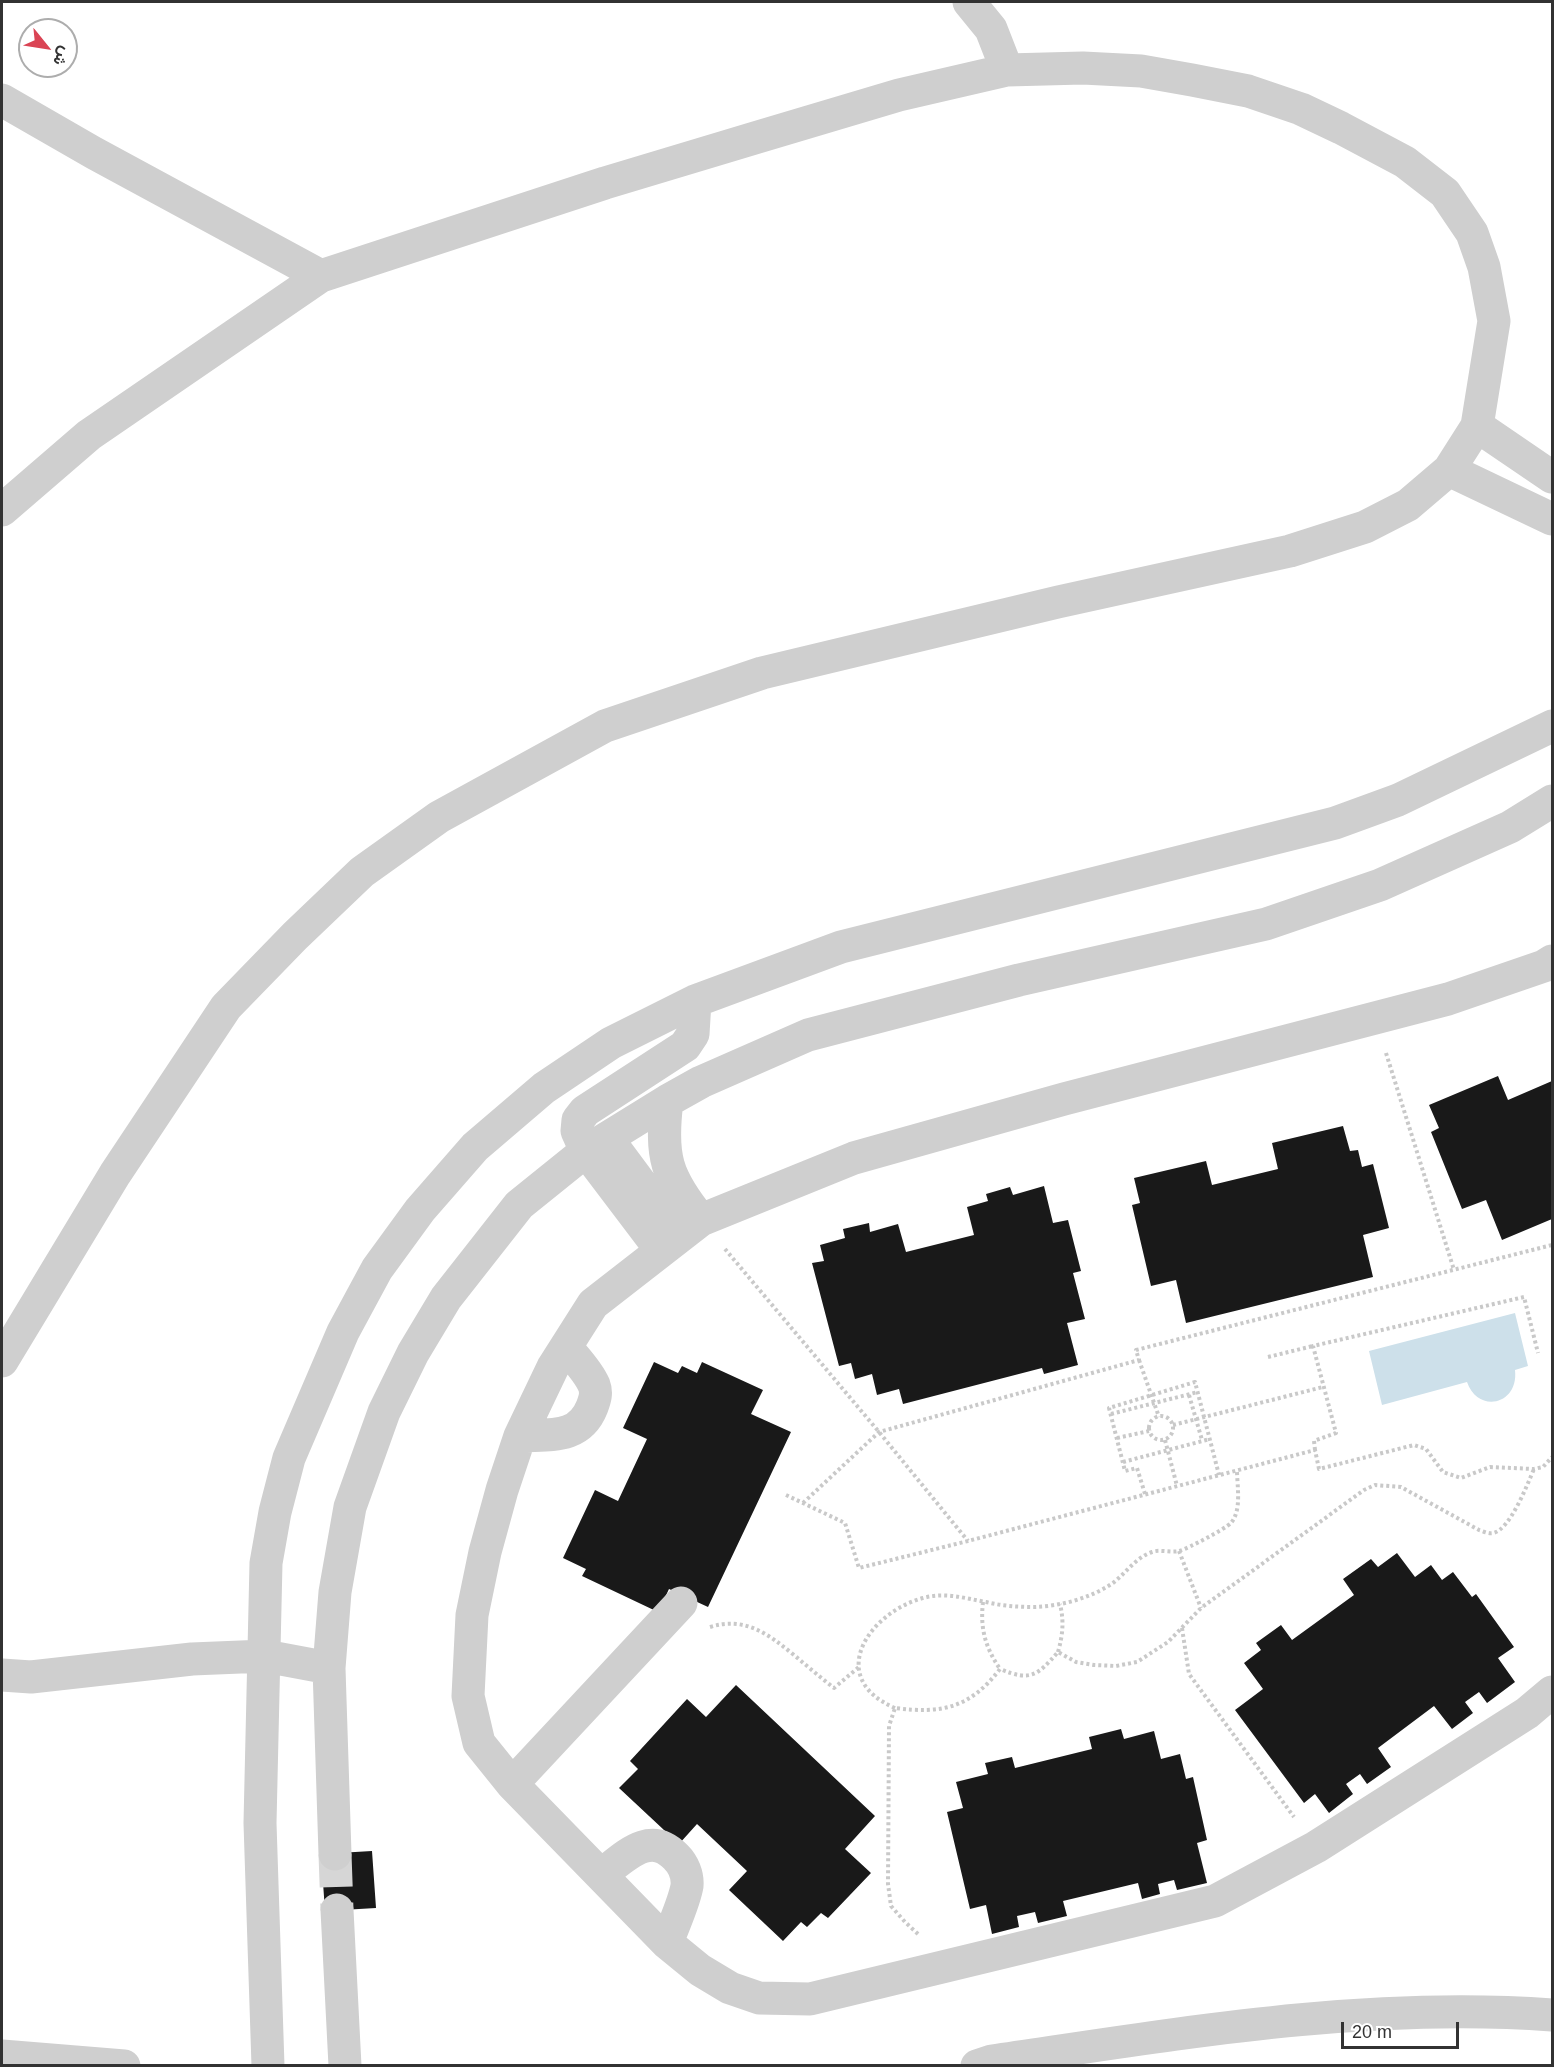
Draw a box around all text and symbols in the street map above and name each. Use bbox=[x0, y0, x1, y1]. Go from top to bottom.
north arrow bbox=[18, 18, 78, 78]
text: ش bbox=[50, 44, 74, 69]
scale bar bbox=[1344, 2010, 1462, 2048]
text: 20 m bbox=[1352, 2022, 1392, 2042]

